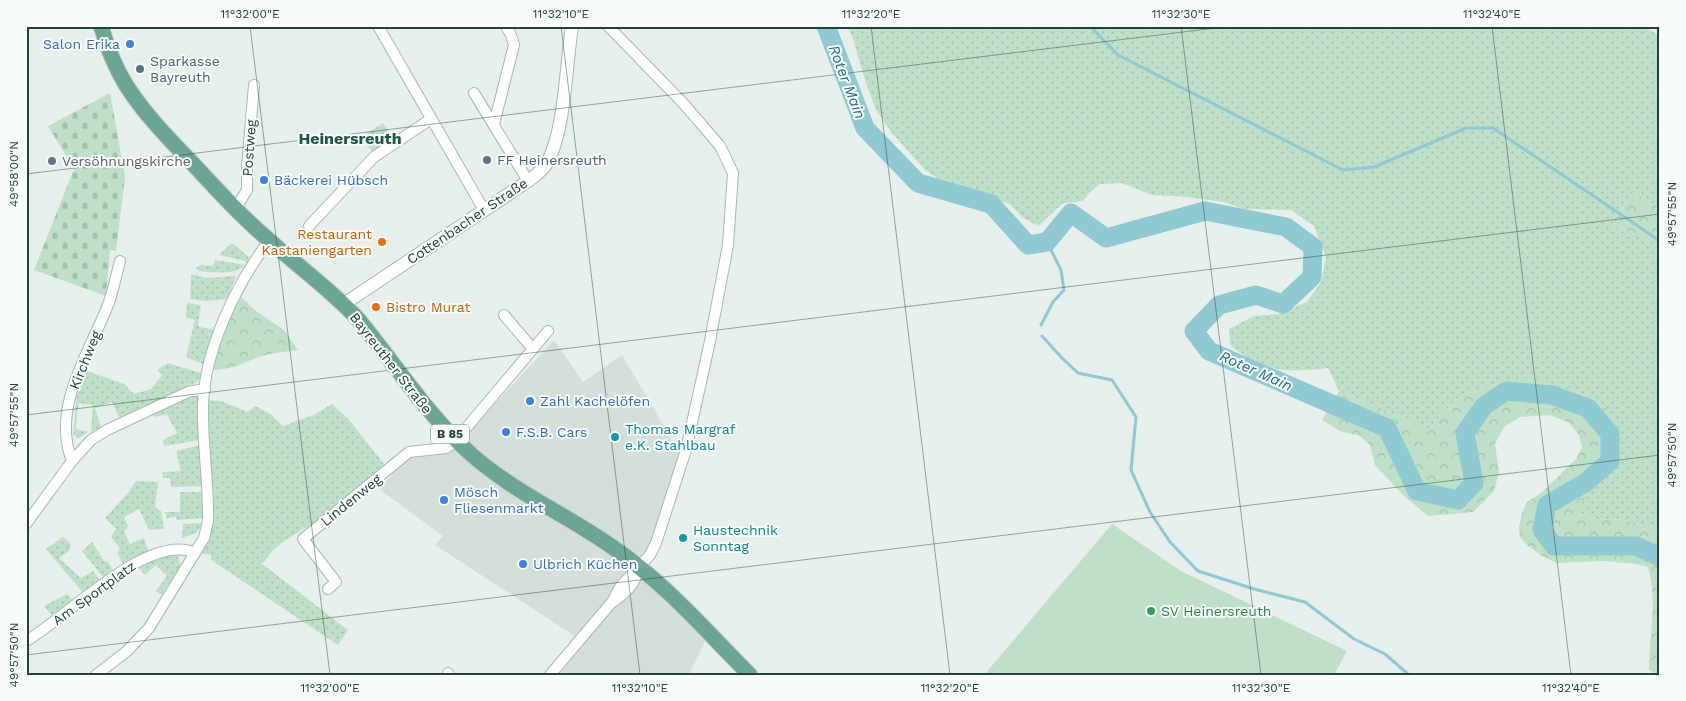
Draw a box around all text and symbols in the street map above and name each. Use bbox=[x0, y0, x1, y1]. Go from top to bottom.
text: 11°32'00"E bbox=[220, 7, 280, 21]
text: 11°32'10"E bbox=[533, 7, 589, 21]
text: 11°32'20"E bbox=[842, 7, 901, 21]
text: 11°32'30"E bbox=[1152, 7, 1211, 21]
text: 11°32'40"E bbox=[1463, 7, 1521, 21]
place label: Salon Erika bbox=[43, 36, 120, 52]
marker: Salon Erika bbox=[124, 38, 136, 50]
water label: Roter Main bbox=[825, 43, 869, 121]
place label: Sparkasse Bayreuth bbox=[150, 53, 220, 85]
marker: Sparkasse Bayreuth bbox=[134, 63, 146, 75]
street label: Postweg bbox=[239, 118, 259, 177]
district label: Heinersreuth bbox=[298, 129, 402, 148]
text: 49°58'00"N bbox=[7, 141, 21, 207]
place label: FF Heinersreuth bbox=[497, 152, 607, 168]
place label: Versöhnungskirche bbox=[62, 153, 191, 169]
marker: FF Heinersreuth bbox=[481, 154, 493, 166]
marker: Versöhnungskirche bbox=[46, 155, 58, 167]
place label: Bäckerei Hübsch bbox=[274, 172, 388, 188]
marker: Bäckerei Hübsch bbox=[258, 174, 270, 186]
street label: Cottenbacher Straße bbox=[404, 175, 530, 267]
text: 49°57'55"N bbox=[1665, 182, 1679, 246]
place label: Restaurant Kastaniengarten bbox=[262, 226, 372, 258]
marker: Restaurant Kastaniengarten bbox=[376, 236, 388, 248]
place label: Bistro Murat bbox=[386, 299, 470, 315]
marker: Bistro Murat bbox=[370, 301, 382, 313]
street label: Bayreuther Straße bbox=[347, 309, 435, 417]
street label: Kirchweg bbox=[66, 328, 104, 392]
water label: Roter Main bbox=[1217, 347, 1295, 395]
text: 49°57'55"N bbox=[7, 383, 21, 447]
place label: Zahl Kachelöfen bbox=[540, 393, 650, 409]
marker: Zahl Kachelöfen bbox=[524, 395, 536, 407]
place label: Thomas Margraf e.K. Stahlbau bbox=[625, 421, 736, 453]
text: 49°57'50"N bbox=[1665, 423, 1679, 487]
road number: B 85 bbox=[431, 424, 469, 444]
place label: F.S.B. Cars bbox=[516, 424, 587, 440]
marker: F.S.B. Cars bbox=[500, 426, 512, 438]
marker: Thomas Margraf e.K. Stahlbau bbox=[609, 431, 621, 443]
street label: Lindenweg bbox=[318, 470, 385, 529]
place label: Mösch Fliesenmarkt bbox=[454, 484, 544, 516]
marker: Mösch Fliesenmarkt bbox=[438, 494, 450, 506]
place label: Haustechnik Sonntag bbox=[693, 522, 778, 554]
marker: Haustechnik Sonntag bbox=[677, 532, 689, 544]
place label: Ulbrich Küchen bbox=[533, 556, 637, 572]
street label: Am Sportplatz bbox=[49, 558, 139, 628]
marker: Ulbrich Küchen bbox=[517, 558, 529, 570]
place label: SV Heinersreuth bbox=[1161, 603, 1271, 619]
marker: SV Heinersreuth bbox=[1145, 605, 1157, 617]
text: 49°57'50"N bbox=[7, 623, 21, 687]
text: 11°32'00"E bbox=[300, 681, 360, 695]
text: 11°32'10"E bbox=[612, 681, 668, 695]
text: 11°32'20"E bbox=[921, 681, 980, 695]
text: 11°32'30"E bbox=[1232, 681, 1291, 695]
text: 11°32'40"E bbox=[1542, 681, 1600, 695]

